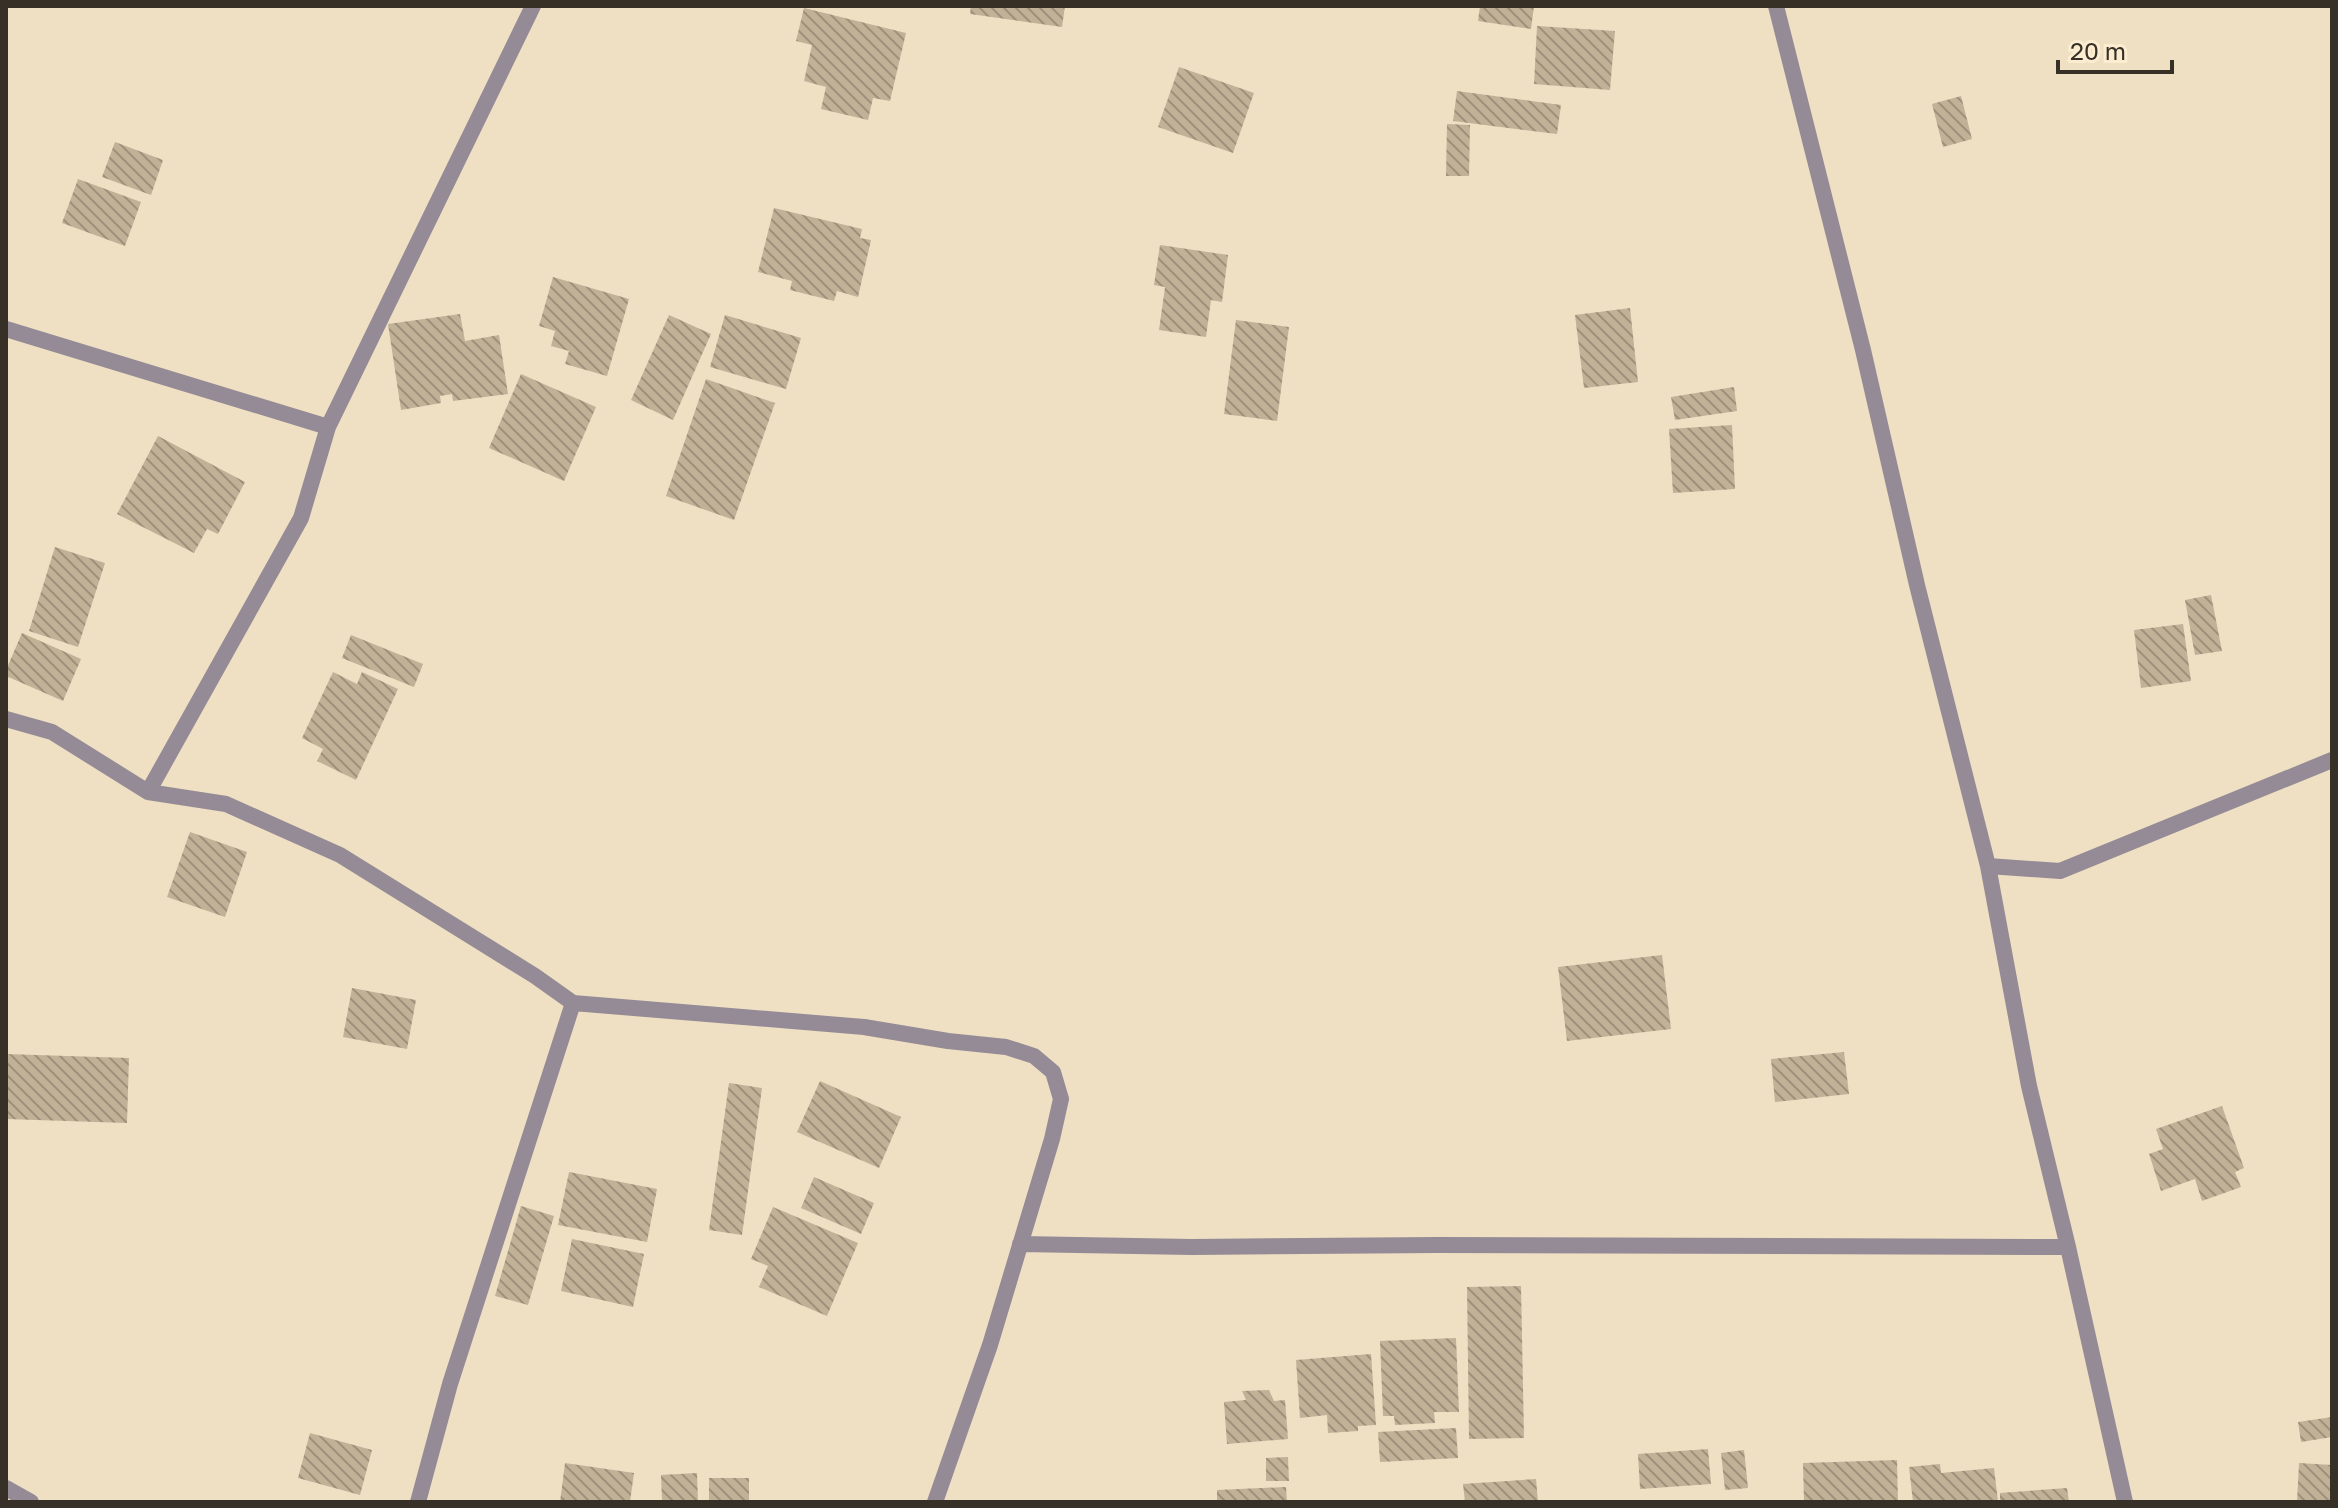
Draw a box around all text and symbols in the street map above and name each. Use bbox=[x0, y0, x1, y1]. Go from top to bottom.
scale bar bbox=[2058, 24, 2172, 74]
text: 20 m bbox=[2070, 36, 2126, 65]

